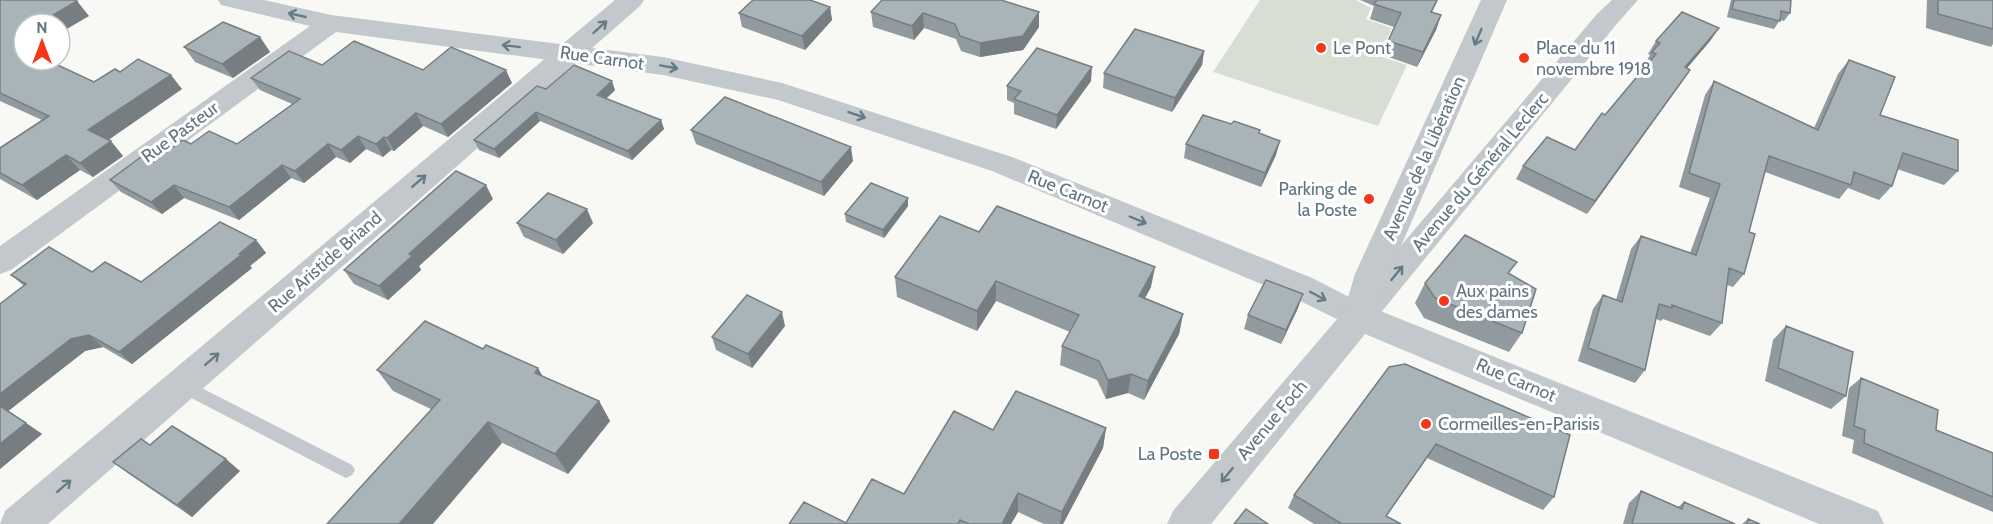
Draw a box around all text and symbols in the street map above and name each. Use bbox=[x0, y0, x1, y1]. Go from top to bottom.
one-way arrow bbox=[288, 9, 307, 21]
north arrow bbox=[12, 12, 72, 72]
text: N bbox=[36, 18, 48, 37]
one-way arrow bbox=[592, 20, 607, 34]
one-way arrow bbox=[1471, 28, 1483, 46]
place label: Le Pont bbox=[1333, 37, 1391, 59]
place label: Place du 11 novembre 1918 bbox=[1536, 37, 1651, 80]
one-way arrow bbox=[502, 40, 522, 51]
street label: Rue Carnot bbox=[559, 41, 645, 75]
marker: Le Pont bbox=[1314, 41, 1328, 55]
marker: Place du 11 novembre 1918 bbox=[1517, 51, 1531, 65]
one-way arrow bbox=[658, 62, 678, 73]
street label: Avenue de la Libération bbox=[1378, 73, 1470, 243]
street label: Avenue du Général Leclerc bbox=[1407, 88, 1553, 256]
street label: Rue Pasteur bbox=[137, 97, 223, 167]
one-way arrow bbox=[847, 111, 866, 122]
street label: Rue Carnot bbox=[1025, 165, 1111, 217]
one-way arrow bbox=[411, 175, 427, 188]
place label: Parking de la Poste bbox=[1278, 178, 1357, 221]
marker: Parking de la Poste bbox=[1362, 192, 1376, 206]
street label: Rue Aristide Briand bbox=[264, 207, 386, 317]
one-way arrow bbox=[1129, 215, 1147, 226]
one-way arrow bbox=[1390, 265, 1403, 281]
place label: Aux pains des dames bbox=[1456, 280, 1538, 323]
one-way arrow bbox=[1308, 291, 1326, 302]
marker: Aux pains des dames bbox=[1437, 294, 1451, 308]
one-way arrow bbox=[204, 352, 219, 366]
street label: Rue Carnot bbox=[1473, 353, 1559, 407]
street label: Avenue Foch bbox=[1232, 376, 1312, 464]
place label: Cormeilles-en-Parisis bbox=[1438, 413, 1600, 435]
marker: Cormeilles-en-Parisis bbox=[1419, 417, 1433, 431]
place label: La Poste bbox=[1138, 443, 1202, 465]
marker: La Poste bbox=[1207, 447, 1221, 461]
one-way arrow bbox=[1220, 466, 1233, 482]
one-way arrow bbox=[56, 479, 71, 493]

